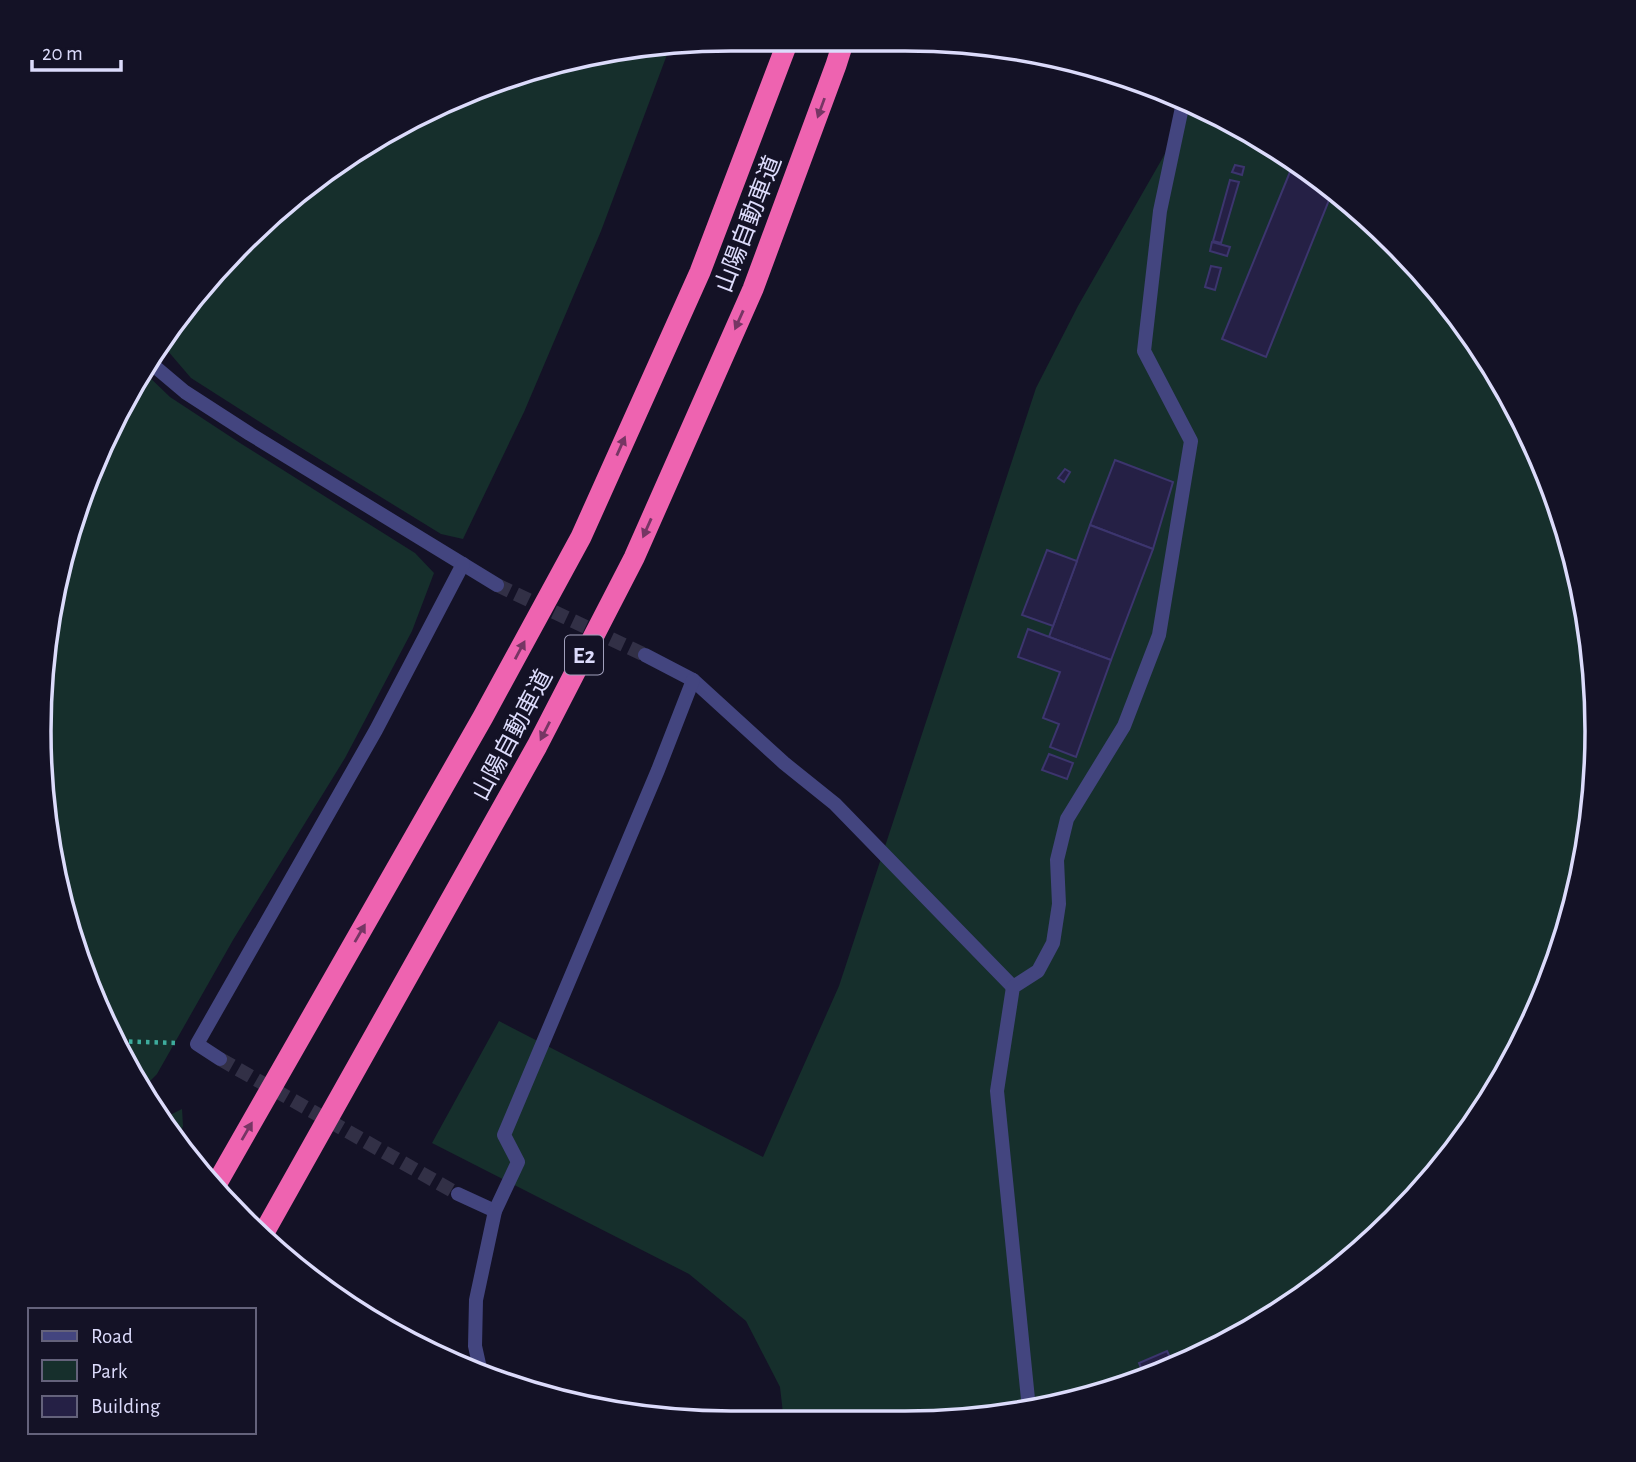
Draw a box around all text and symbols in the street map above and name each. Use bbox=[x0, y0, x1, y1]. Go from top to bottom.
scale bar bbox=[32, 28, 121, 72]
text: 20 m bbox=[42, 43, 83, 64]
one-way arrow bbox=[815, 97, 826, 118]
street label: 山陽自動車道 bbox=[710, 152, 786, 296]
one-way arrow bbox=[733, 310, 745, 330]
one-way arrow bbox=[616, 436, 627, 457]
one-way arrow bbox=[641, 518, 653, 538]
road number: E2 bbox=[565, 636, 603, 674]
one-way arrow bbox=[514, 640, 526, 660]
street label: 山陽自動車道 bbox=[467, 665, 557, 805]
one-way arrow bbox=[539, 721, 550, 741]
one-way arrow bbox=[354, 924, 366, 943]
one-way arrow bbox=[241, 1121, 253, 1140]
legend bbox=[28, 1308, 256, 1434]
text: Road bbox=[91, 1326, 133, 1347]
text: Park bbox=[91, 1361, 128, 1382]
text: Building bbox=[91, 1396, 161, 1417]

